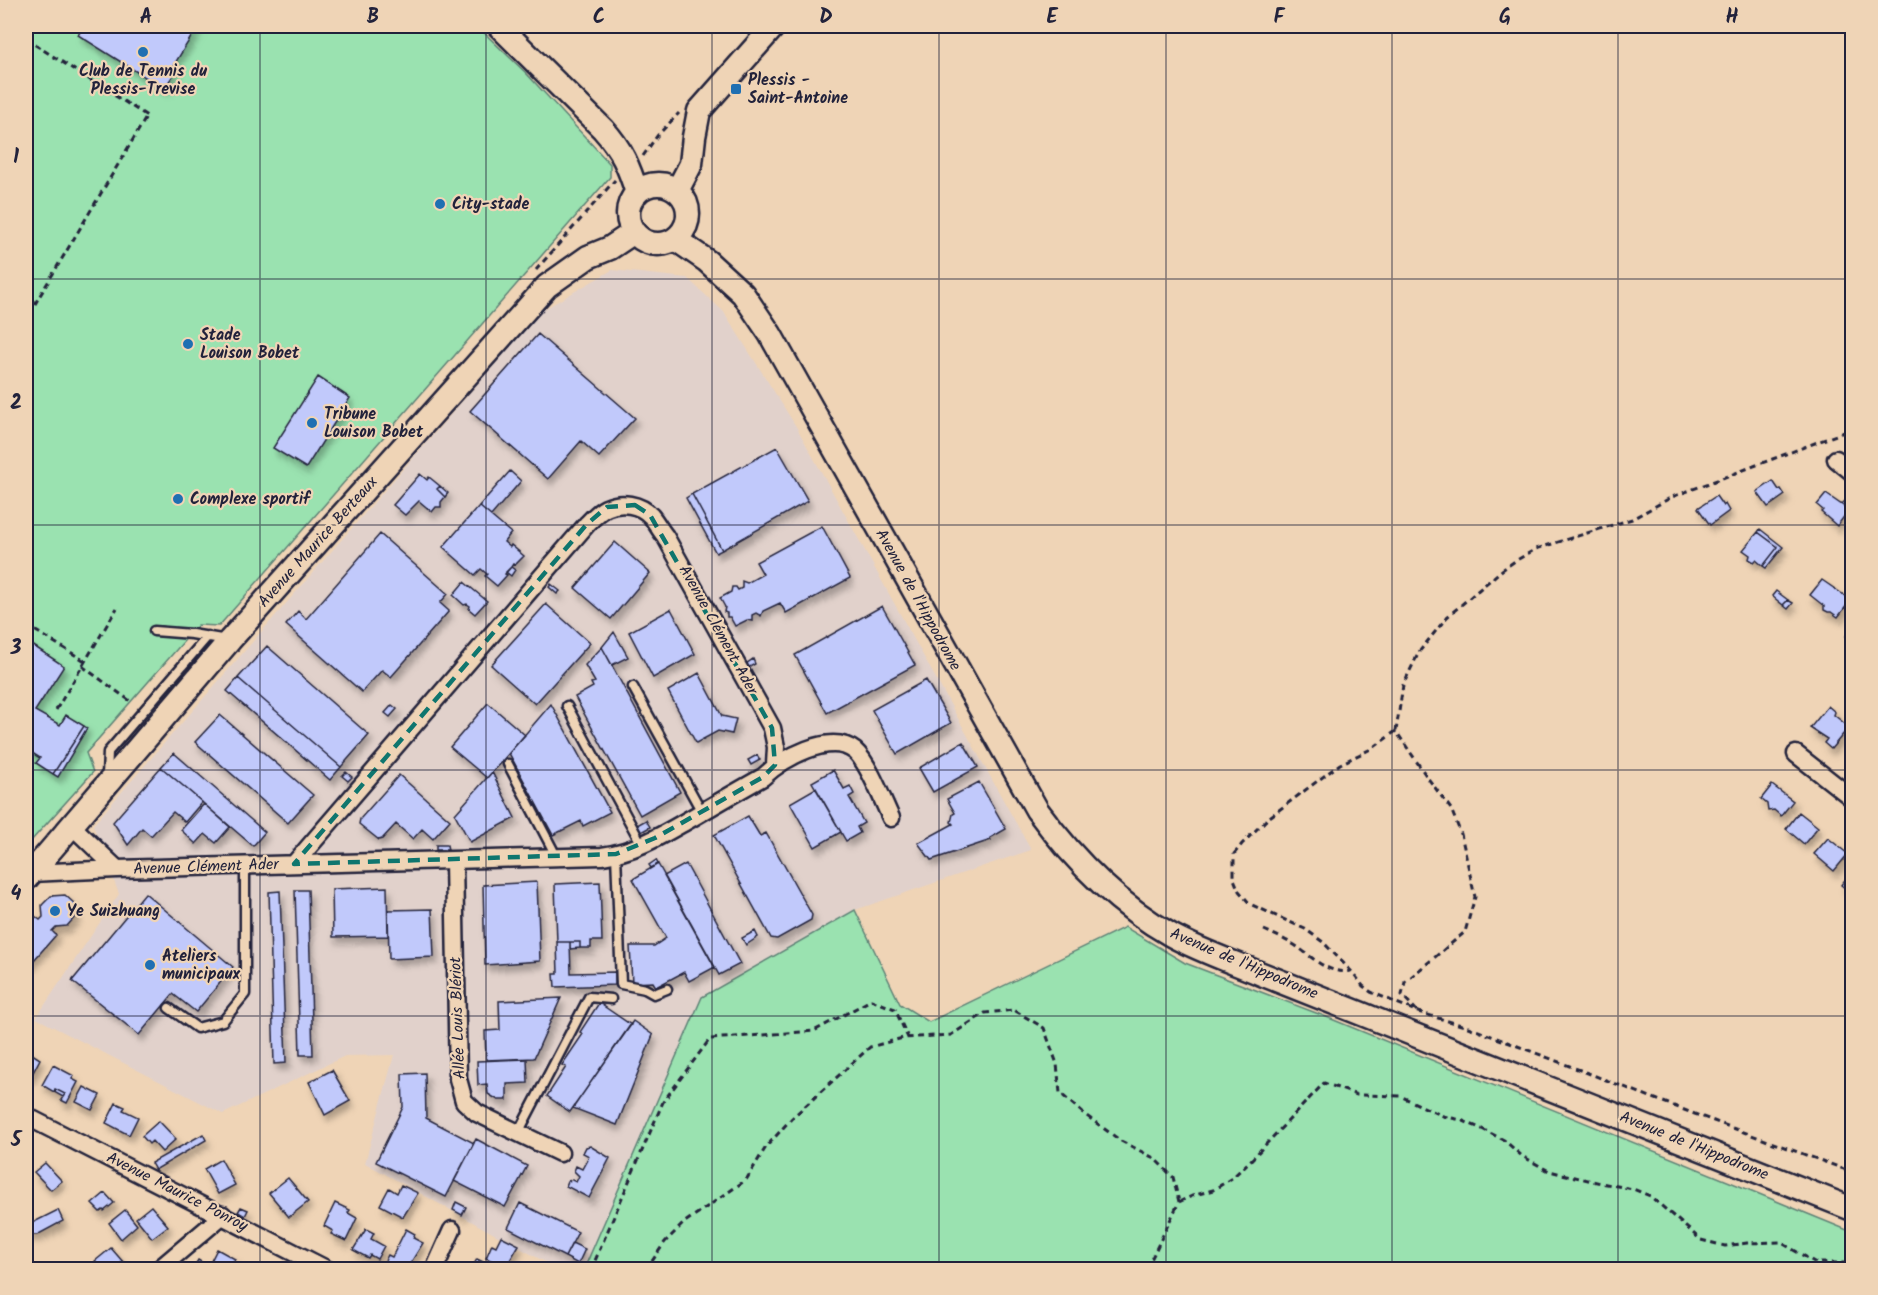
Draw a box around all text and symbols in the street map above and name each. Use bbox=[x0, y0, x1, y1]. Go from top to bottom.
text: A bbox=[140, 2, 152, 34]
text: B bbox=[367, 2, 379, 34]
text: C bbox=[593, 2, 605, 34]
text: D bbox=[819, 2, 833, 34]
text: E bbox=[1046, 2, 1058, 34]
text: F bbox=[1274, 2, 1286, 34]
text: G bbox=[1499, 2, 1511, 34]
text: H bbox=[1725, 2, 1739, 34]
marker: Club de Tennis du Plessis-Trevise bbox=[136, 45, 150, 59]
place label: Club de Tennis du Plessis-Trevise bbox=[79, 59, 207, 102]
place label: Plessis - Saint-Antoine bbox=[748, 68, 848, 111]
marker: Plessis - Saint-Antoine bbox=[729, 82, 743, 96]
text: 1 bbox=[13, 142, 19, 174]
place label: City-stade bbox=[452, 192, 530, 217]
marker: City-stade bbox=[433, 197, 447, 211]
place label: Stade Louison Bobet bbox=[200, 323, 300, 366]
marker: Stade Louison Bobet bbox=[181, 337, 195, 351]
text: 2 bbox=[10, 388, 22, 420]
place label: Tribune Louison Bobet bbox=[324, 402, 424, 445]
marker: Tribune Louison Bobet bbox=[305, 416, 319, 430]
street label: Avenue Maurice Berteaux bbox=[252, 470, 385, 613]
place label: Complexe sportif bbox=[190, 487, 312, 512]
marker: Complexe sportif bbox=[171, 492, 185, 506]
street label: Avenue de l'Hippodrome bbox=[869, 524, 967, 676]
street label: Avenue Clément Ader bbox=[672, 560, 765, 701]
text: 3 bbox=[10, 633, 22, 665]
street label: Avenue Clément Ader bbox=[133, 852, 281, 882]
text: 4 bbox=[11, 879, 22, 911]
place label: Ye Suizhuang bbox=[67, 899, 160, 924]
marker: Ye Suizhuang bbox=[48, 904, 62, 918]
street label: Avenue de l'Hippodrome bbox=[1166, 921, 1322, 1007]
place label: Ateliers municipaux bbox=[162, 944, 240, 987]
street label: Allée Louis Blériot bbox=[443, 956, 473, 1080]
marker: Ateliers municipaux bbox=[143, 958, 157, 972]
street label: Avenue de l'Hippodrome bbox=[1616, 1105, 1772, 1187]
text: 5 bbox=[10, 1125, 23, 1157]
street label: Avenue Maurice Ponroy bbox=[102, 1146, 252, 1239]

